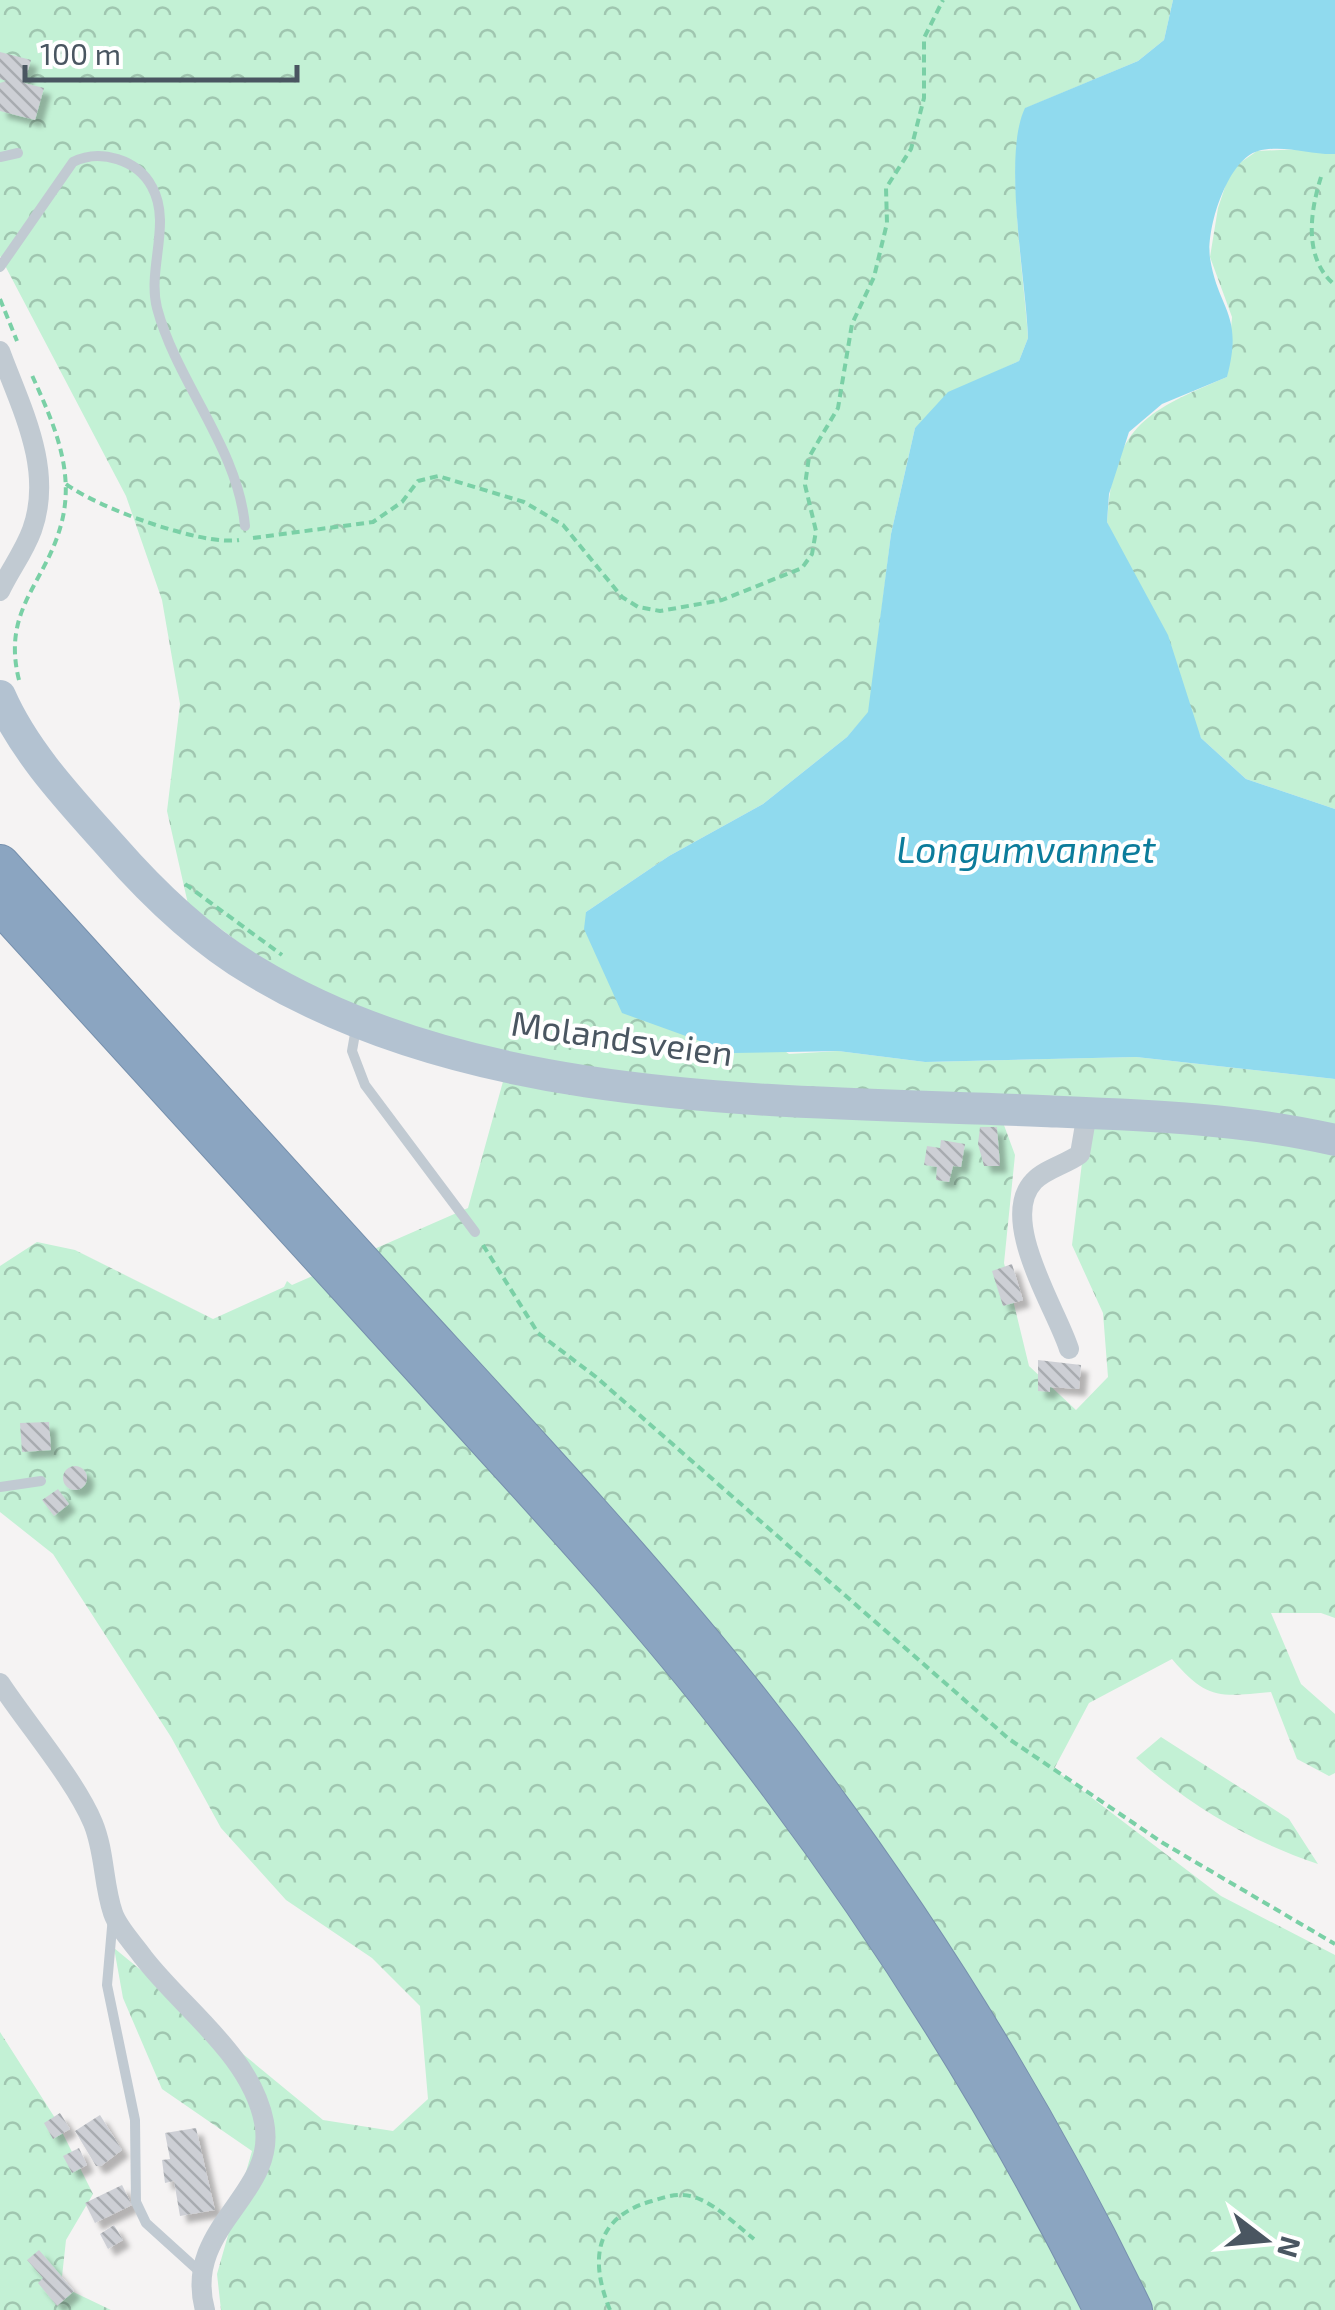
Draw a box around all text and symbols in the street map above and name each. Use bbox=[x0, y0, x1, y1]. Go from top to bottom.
scale bar bbox=[25, 20, 298, 82]
text: 100 m bbox=[40, 35, 121, 71]
water label: Longumvannet bbox=[896, 825, 1156, 871]
street label: Molandsveien bbox=[509, 1001, 736, 1073]
north arrow bbox=[1215, 2190, 1315, 2290]
text: N bbox=[1271, 2233, 1309, 2262]

